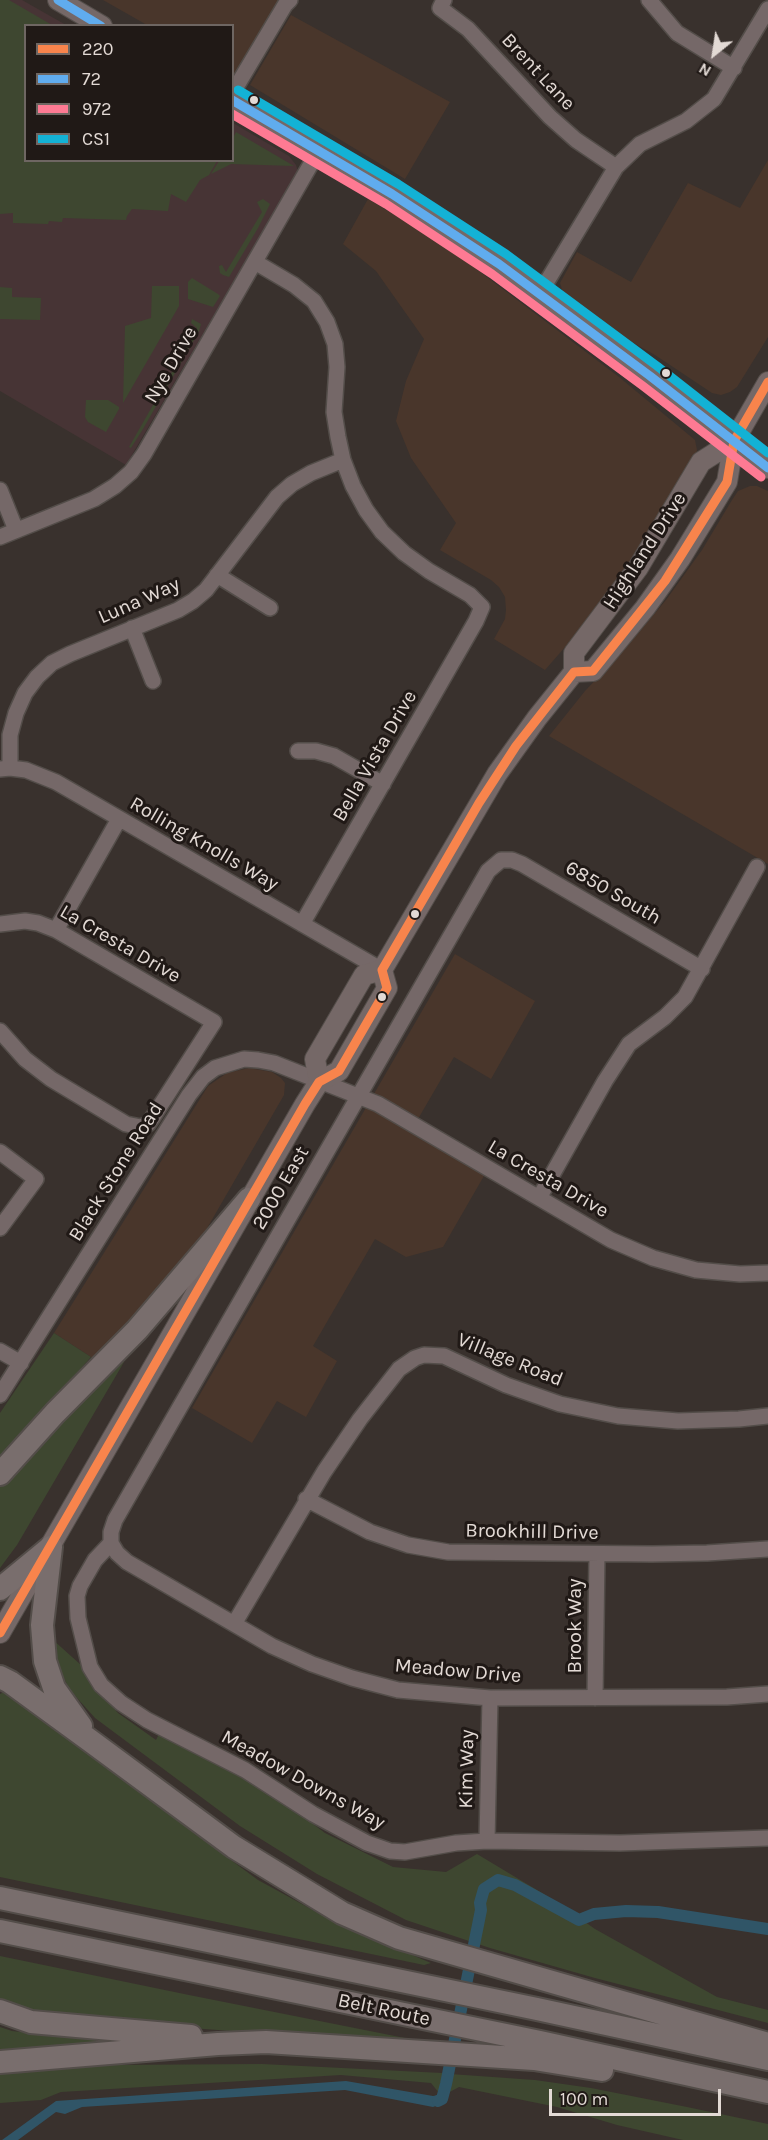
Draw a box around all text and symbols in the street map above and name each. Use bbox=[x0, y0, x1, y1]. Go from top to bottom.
legend bbox=[24, 24, 234, 162]
north arrow bbox=[684, 24, 744, 84]
street label: Brent Lane bbox=[496, 28, 580, 116]
text: 220 bbox=[82, 38, 114, 60]
text: N bbox=[695, 59, 714, 81]
text: 72 bbox=[82, 68, 101, 90]
unlabelled marker bbox=[248, 94, 260, 106]
text: 972 bbox=[82, 98, 111, 120]
text: CS1 bbox=[82, 128, 110, 150]
street label: Nye Drive bbox=[139, 322, 203, 408]
unlabelled marker bbox=[660, 367, 672, 379]
street label: Highland Drive bbox=[598, 488, 692, 614]
street label: Luna Way bbox=[94, 572, 184, 630]
street label: Bella Vista Drive bbox=[328, 686, 422, 826]
street label: Rolling Knolls Way bbox=[125, 792, 283, 896]
street label: 6850 South bbox=[561, 856, 665, 930]
street label: La Cresta Drive bbox=[55, 900, 185, 988]
unlabelled marker bbox=[409, 908, 421, 920]
unlabelled marker bbox=[376, 991, 388, 1003]
street label: Black Stone Road bbox=[64, 1098, 168, 1246]
street label: La Cresta Drive bbox=[483, 1135, 613, 1223]
street label: 2000 East bbox=[248, 1142, 314, 1234]
street label: Village Road bbox=[454, 1328, 566, 1392]
street label: Brookhill Drive bbox=[465, 1519, 599, 1545]
street label: Brook Way bbox=[563, 1578, 587, 1674]
street label: Meadow Drive bbox=[394, 1654, 522, 1688]
street label: Meadow Downs Way bbox=[217, 1725, 389, 1835]
street label: Kim Way bbox=[454, 1729, 480, 1809]
street label: Belt Route bbox=[336, 1989, 432, 2031]
scale bar bbox=[552, 2077, 724, 2115]
text: 100 m bbox=[560, 2088, 608, 2110]

